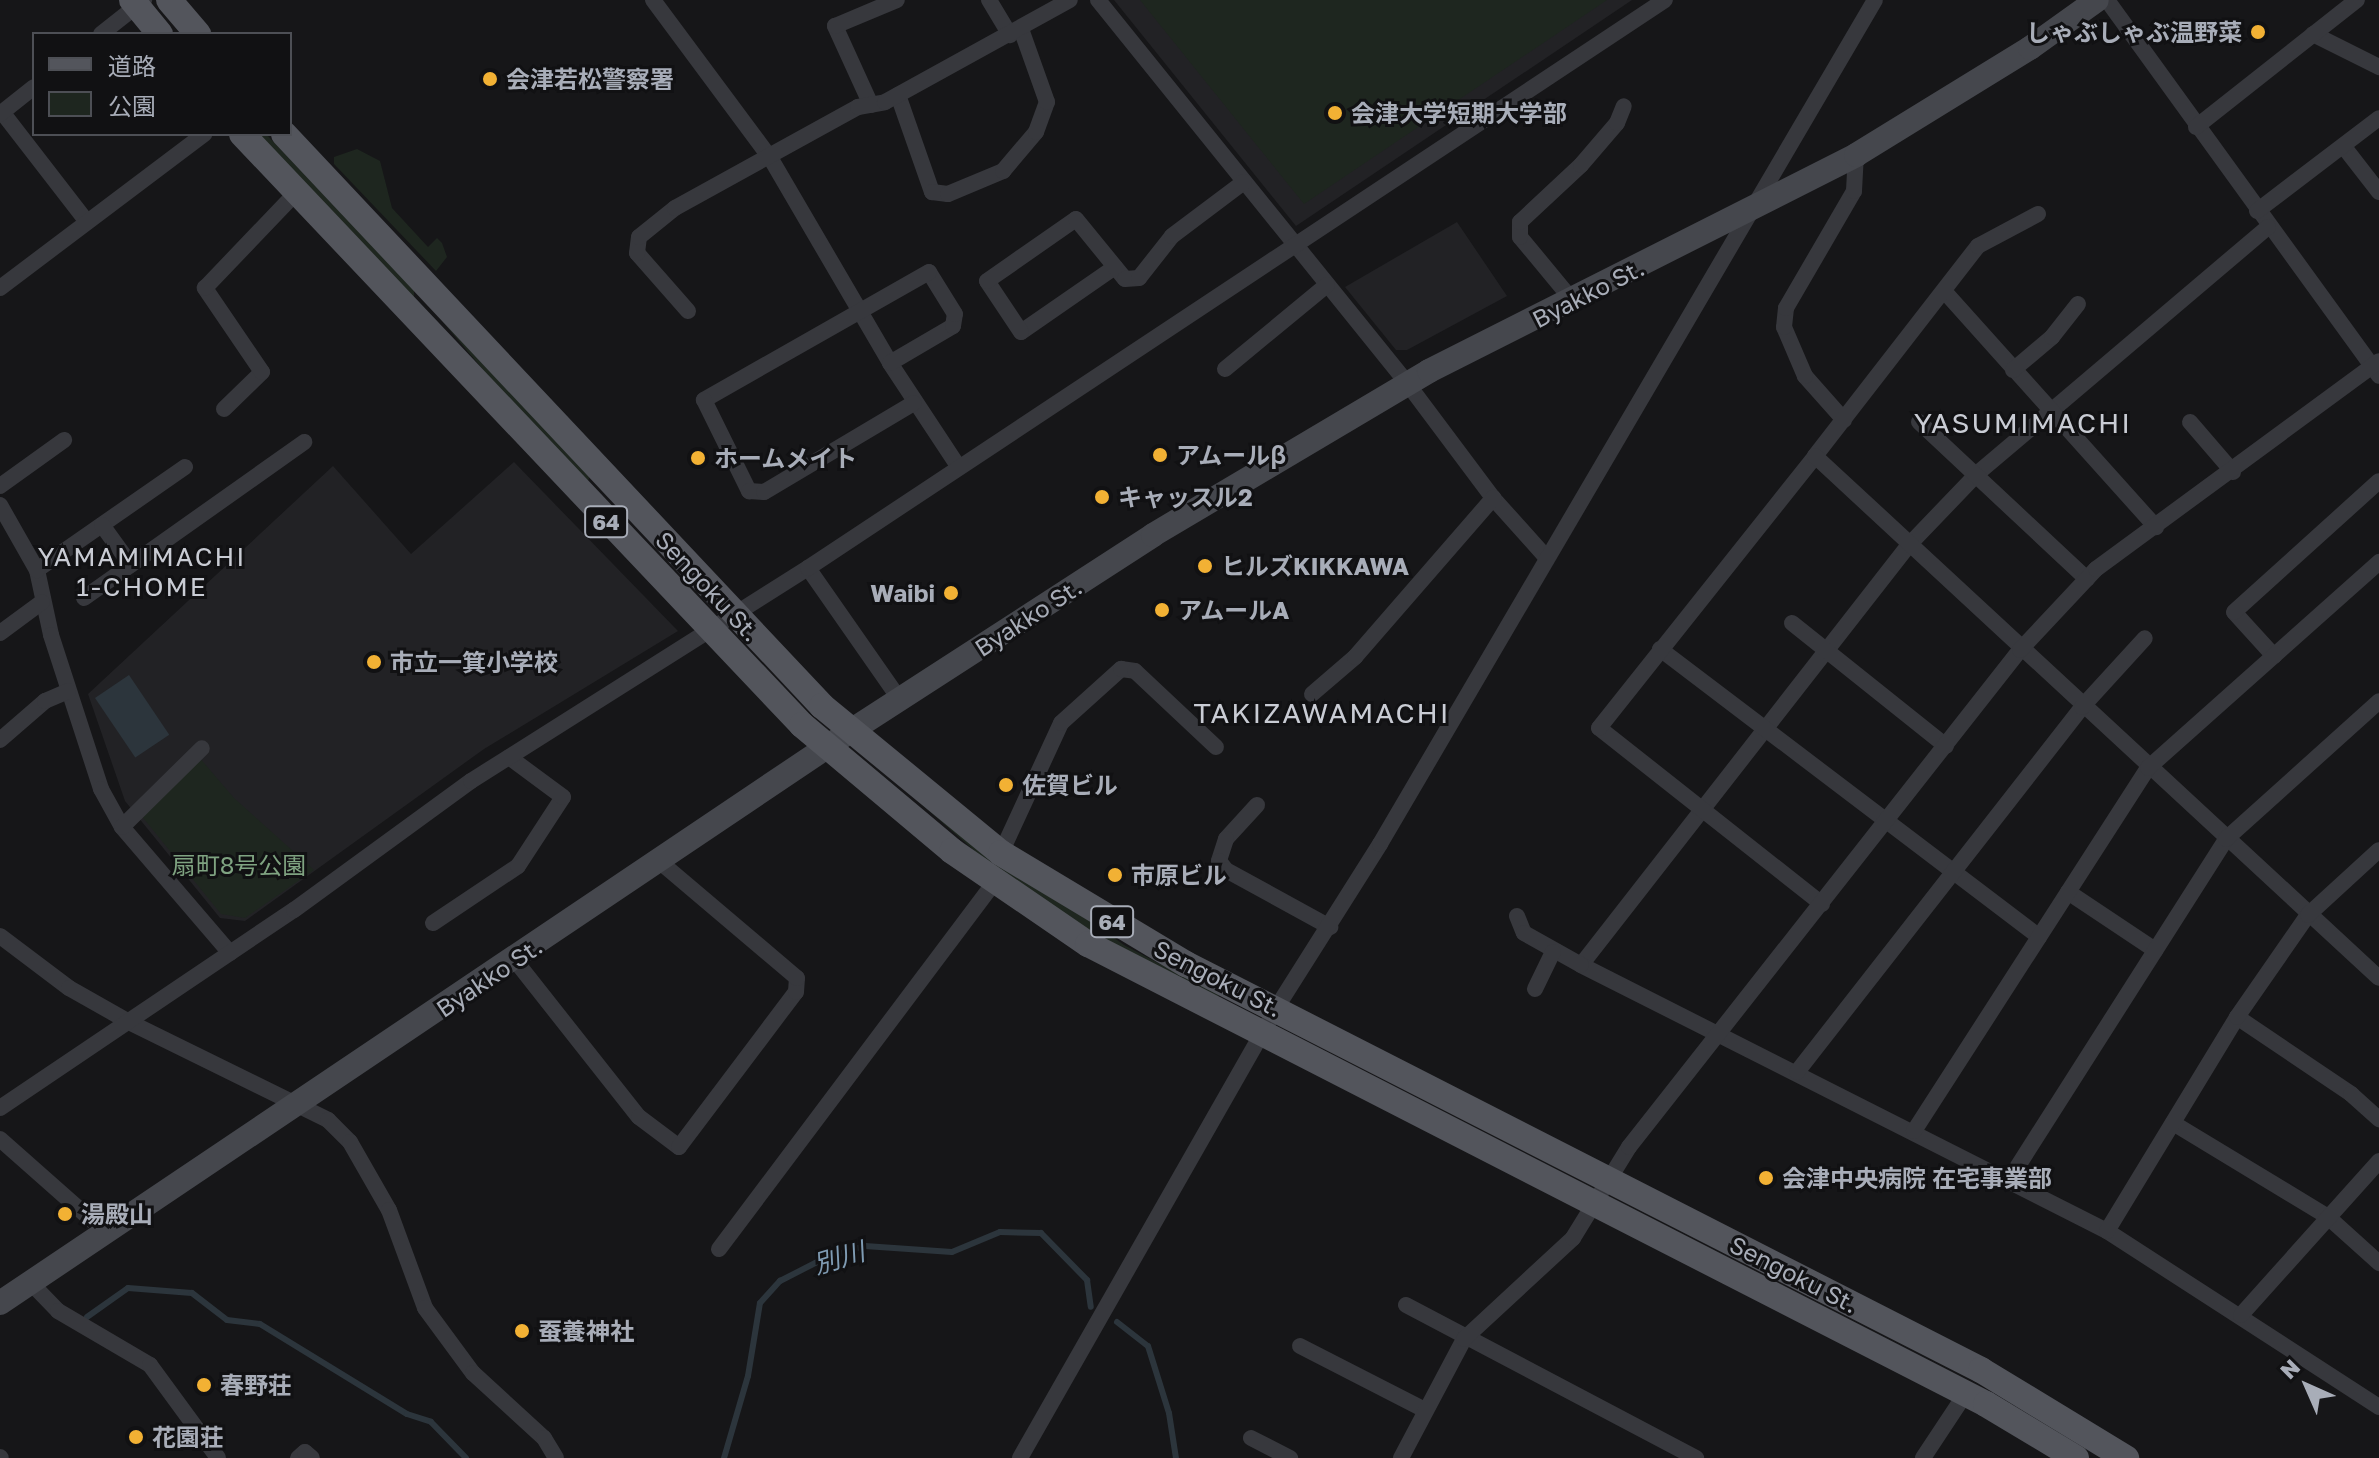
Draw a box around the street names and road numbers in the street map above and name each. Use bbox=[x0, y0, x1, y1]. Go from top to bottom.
street label: Byakko St. bbox=[1527, 253, 1649, 333]
road number: 64 bbox=[584, 504, 628, 540]
street label: Sengoku St. bbox=[650, 525, 766, 647]
street label: Byakko St. bbox=[969, 572, 1087, 662]
road number: 64 bbox=[1090, 904, 1134, 940]
street label: Byakko St. bbox=[431, 931, 547, 1023]
street label: Sengoku St. bbox=[1149, 933, 1287, 1023]
street label: Sengoku St. bbox=[1725, 1229, 1863, 1319]

